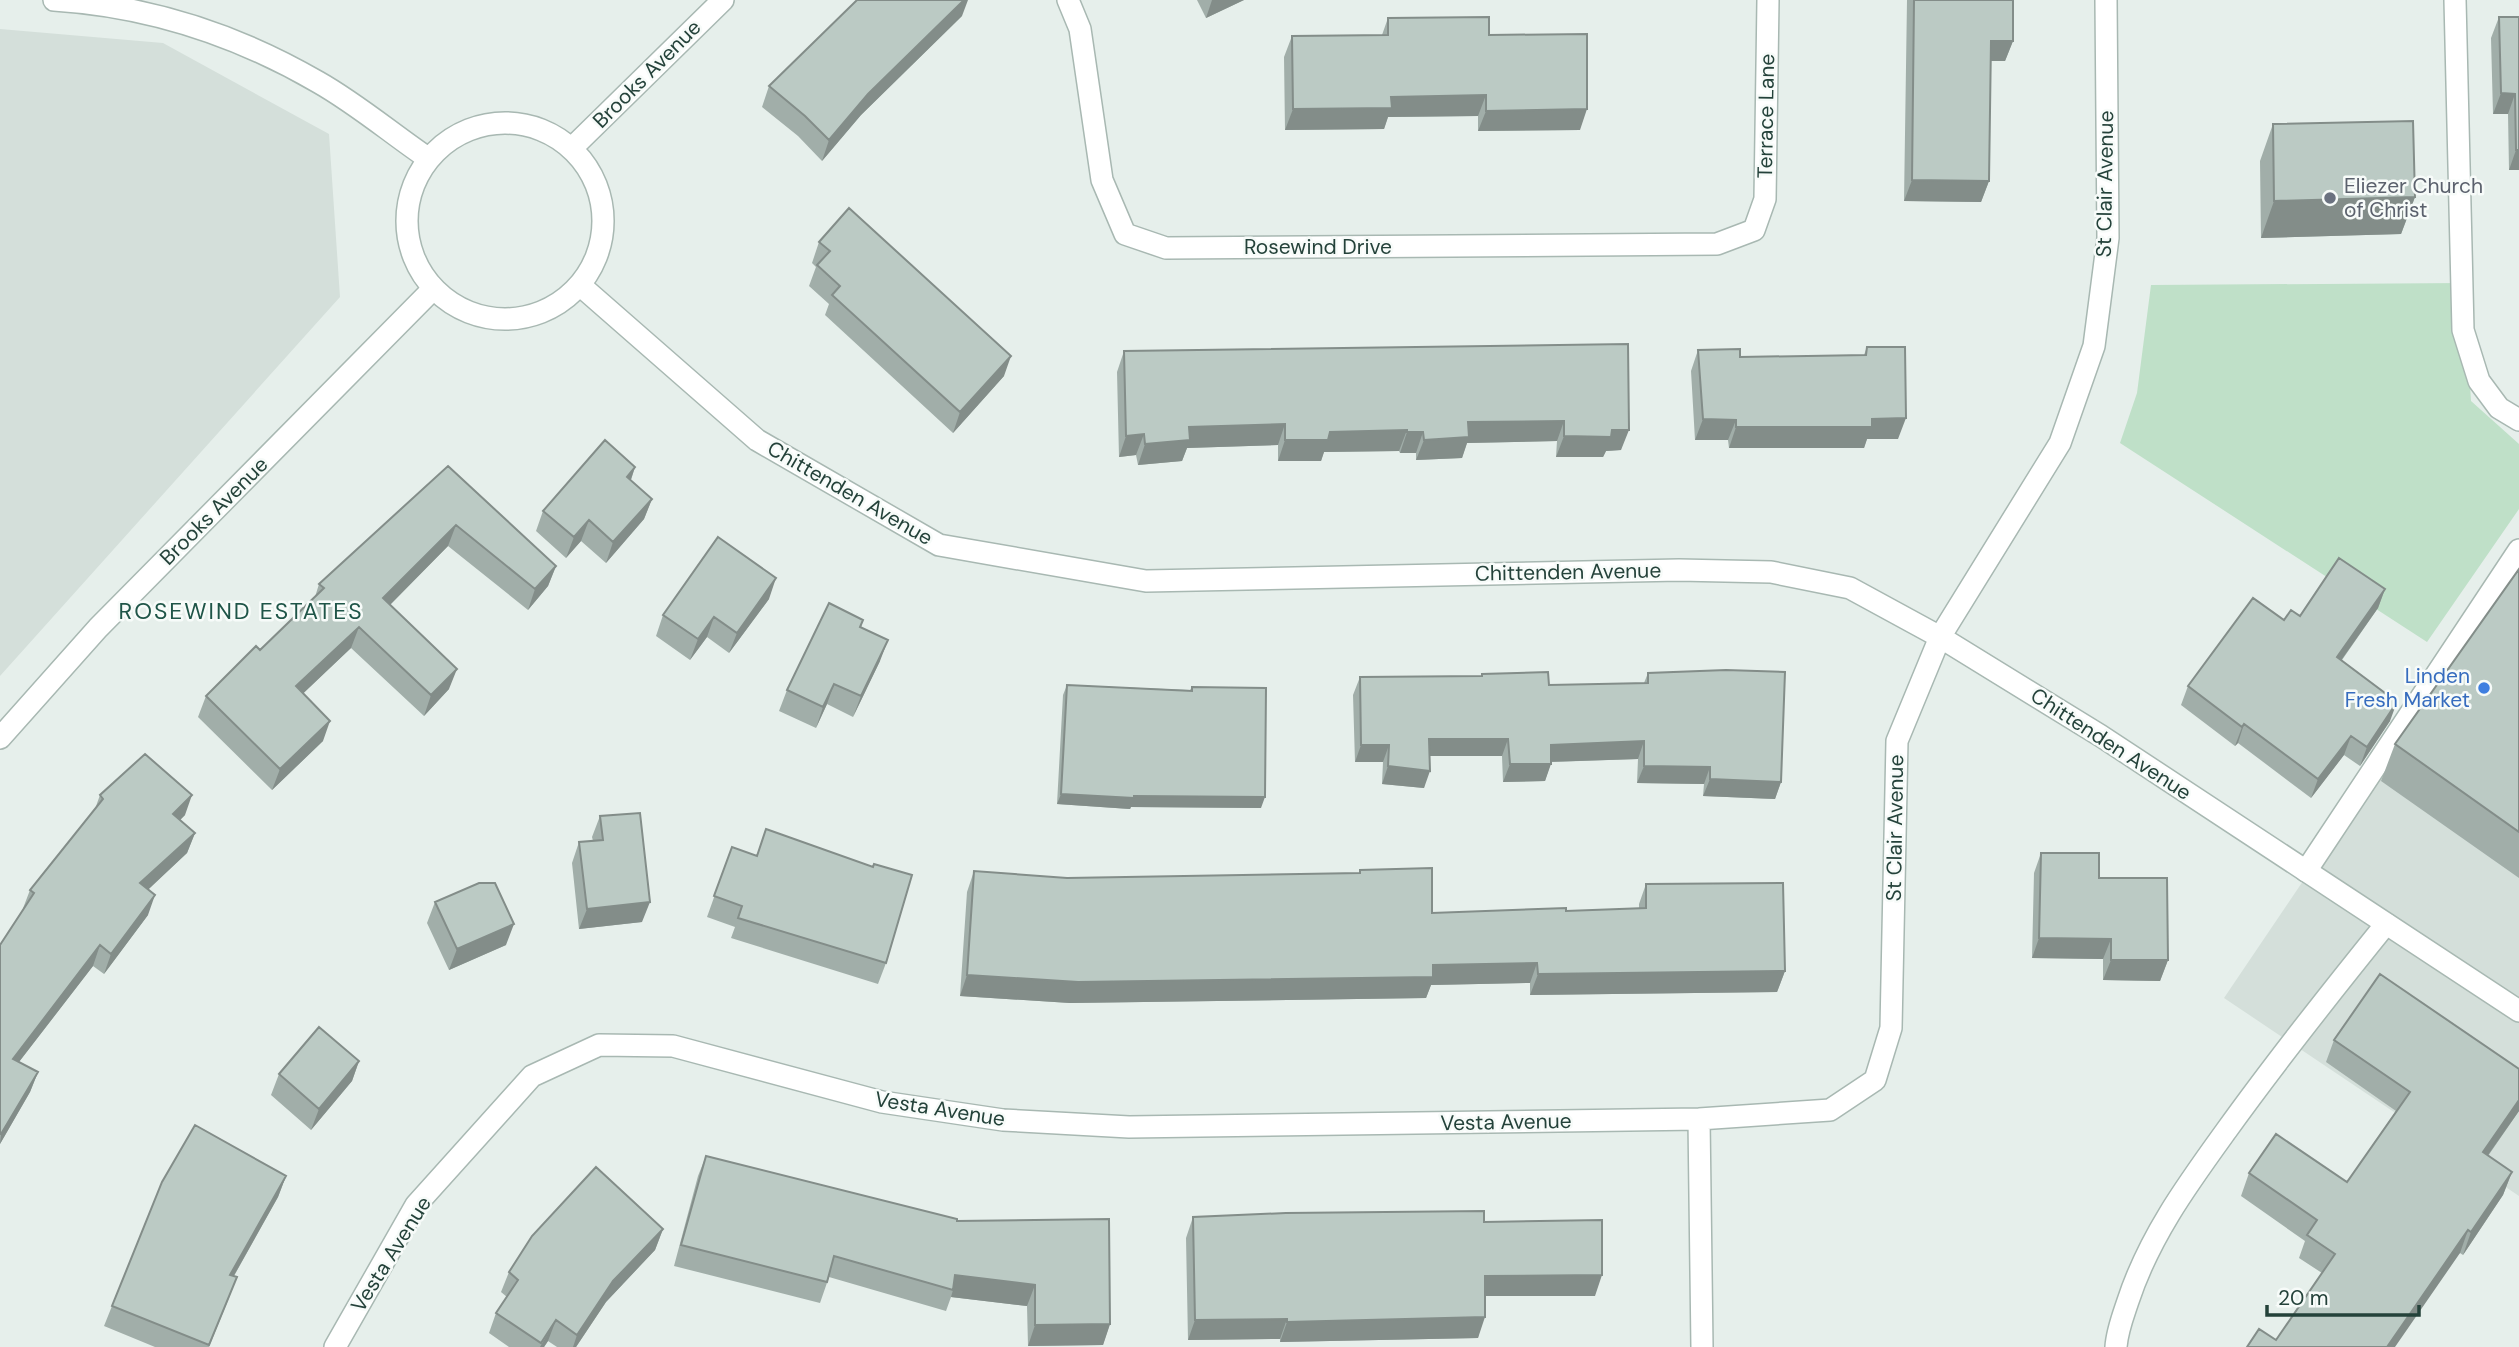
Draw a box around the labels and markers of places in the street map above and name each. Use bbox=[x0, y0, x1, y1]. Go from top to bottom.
place label: Eliezer Church of Christ bbox=[2344, 172, 2483, 224]
marker: Eliezer Church of Christ bbox=[2322, 190, 2338, 206]
place label: Linden Fresh Market bbox=[2345, 662, 2470, 714]
marker: Linden Fresh Market bbox=[2476, 680, 2492, 696]

